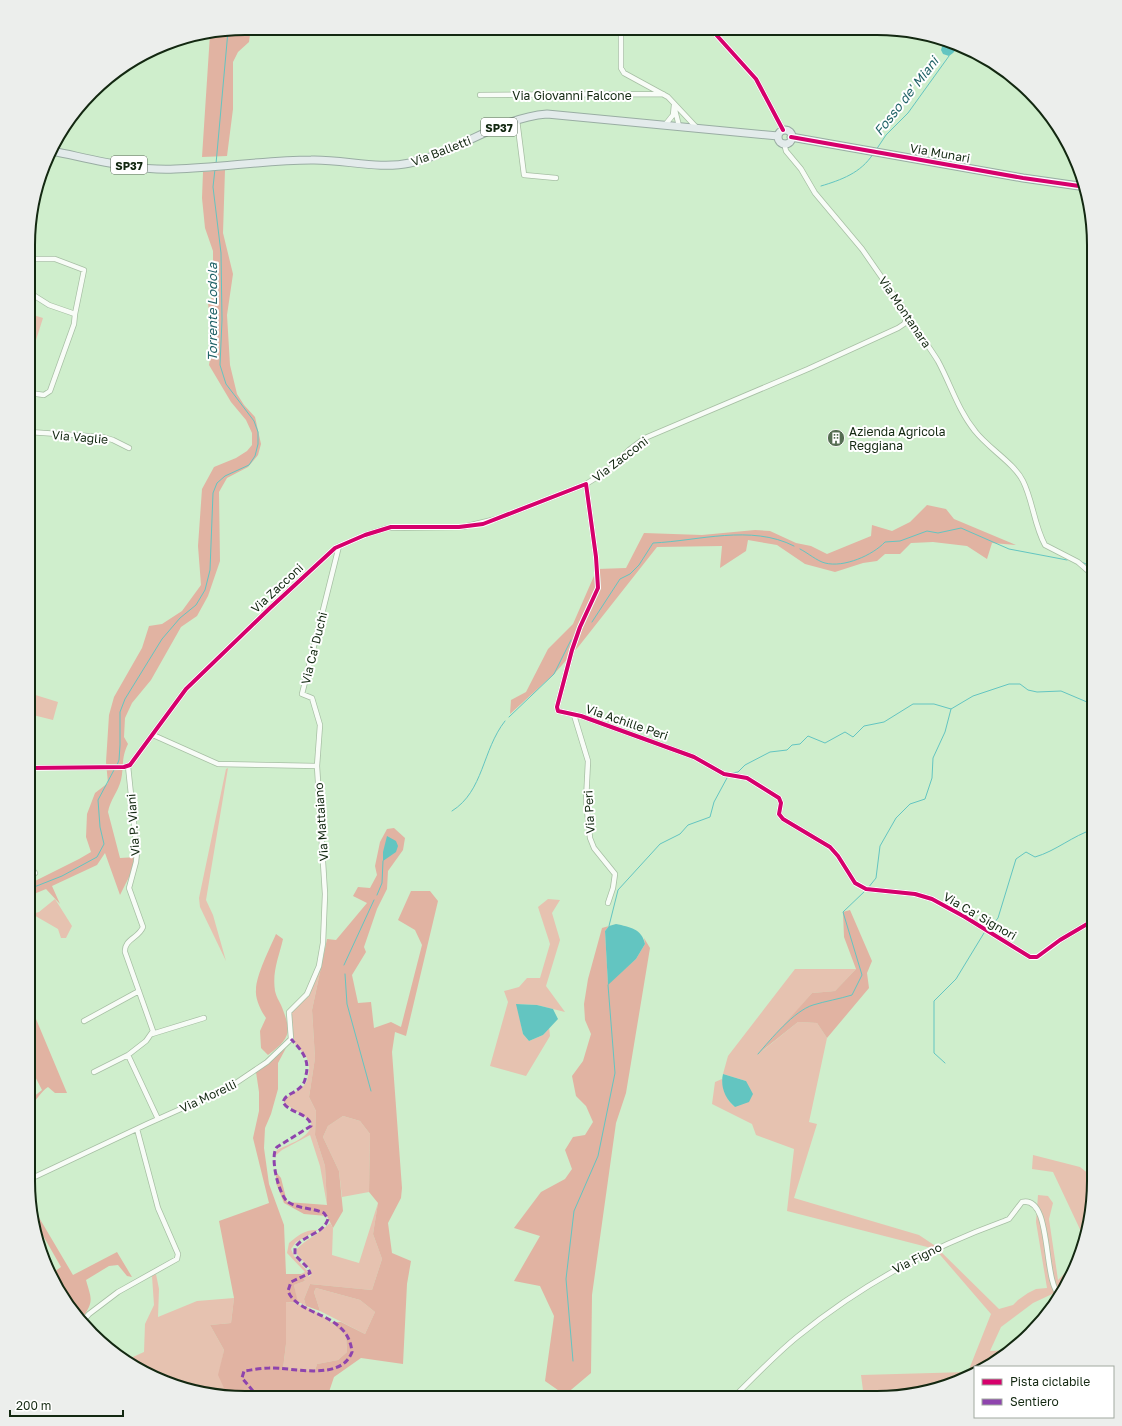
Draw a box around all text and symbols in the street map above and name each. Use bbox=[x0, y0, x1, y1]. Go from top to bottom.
water label: Fosso de' Miani bbox=[870, 52, 943, 138]
street label: Via Giovanni Falcone bbox=[512, 88, 632, 103]
road number: SP37 bbox=[481, 118, 517, 136]
street label: Via Balletti bbox=[409, 133, 473, 169]
street label: Via Munari bbox=[909, 140, 971, 166]
road number: SP37 bbox=[111, 156, 147, 174]
water label: Torrente Lodola bbox=[204, 262, 220, 361]
street label: Via Montanara bbox=[876, 273, 934, 351]
place label: Azienda Agricola Reggiana bbox=[849, 424, 946, 453]
street label: Via Vaglie bbox=[51, 427, 109, 447]
building icon: Azienda Agricola Reggiana bbox=[826, 428, 846, 448]
street label: Via Zacconi bbox=[589, 433, 651, 485]
street label: Via Zacconi bbox=[248, 560, 306, 616]
street label: Via Ca' Duchi bbox=[298, 610, 330, 686]
street label: Via Achille Peri bbox=[584, 701, 670, 743]
street label: Via Mattaiano bbox=[311, 782, 331, 862]
street label: Via Peri bbox=[580, 790, 598, 834]
street label: Via P. Viani bbox=[123, 793, 143, 857]
street label: Via Ca' Signori bbox=[941, 889, 1019, 943]
street label: Via Morelli bbox=[177, 1076, 239, 1116]
street label: Via Figno bbox=[890, 1239, 944, 1277]
legend bbox=[974, 1366, 1114, 1418]
text: Pista ciclabile bbox=[1010, 1374, 1090, 1389]
scale bar bbox=[10, 1392, 123, 1418]
text: Sentiero bbox=[1010, 1394, 1059, 1409]
text: 200 m bbox=[16, 1398, 51, 1413]

